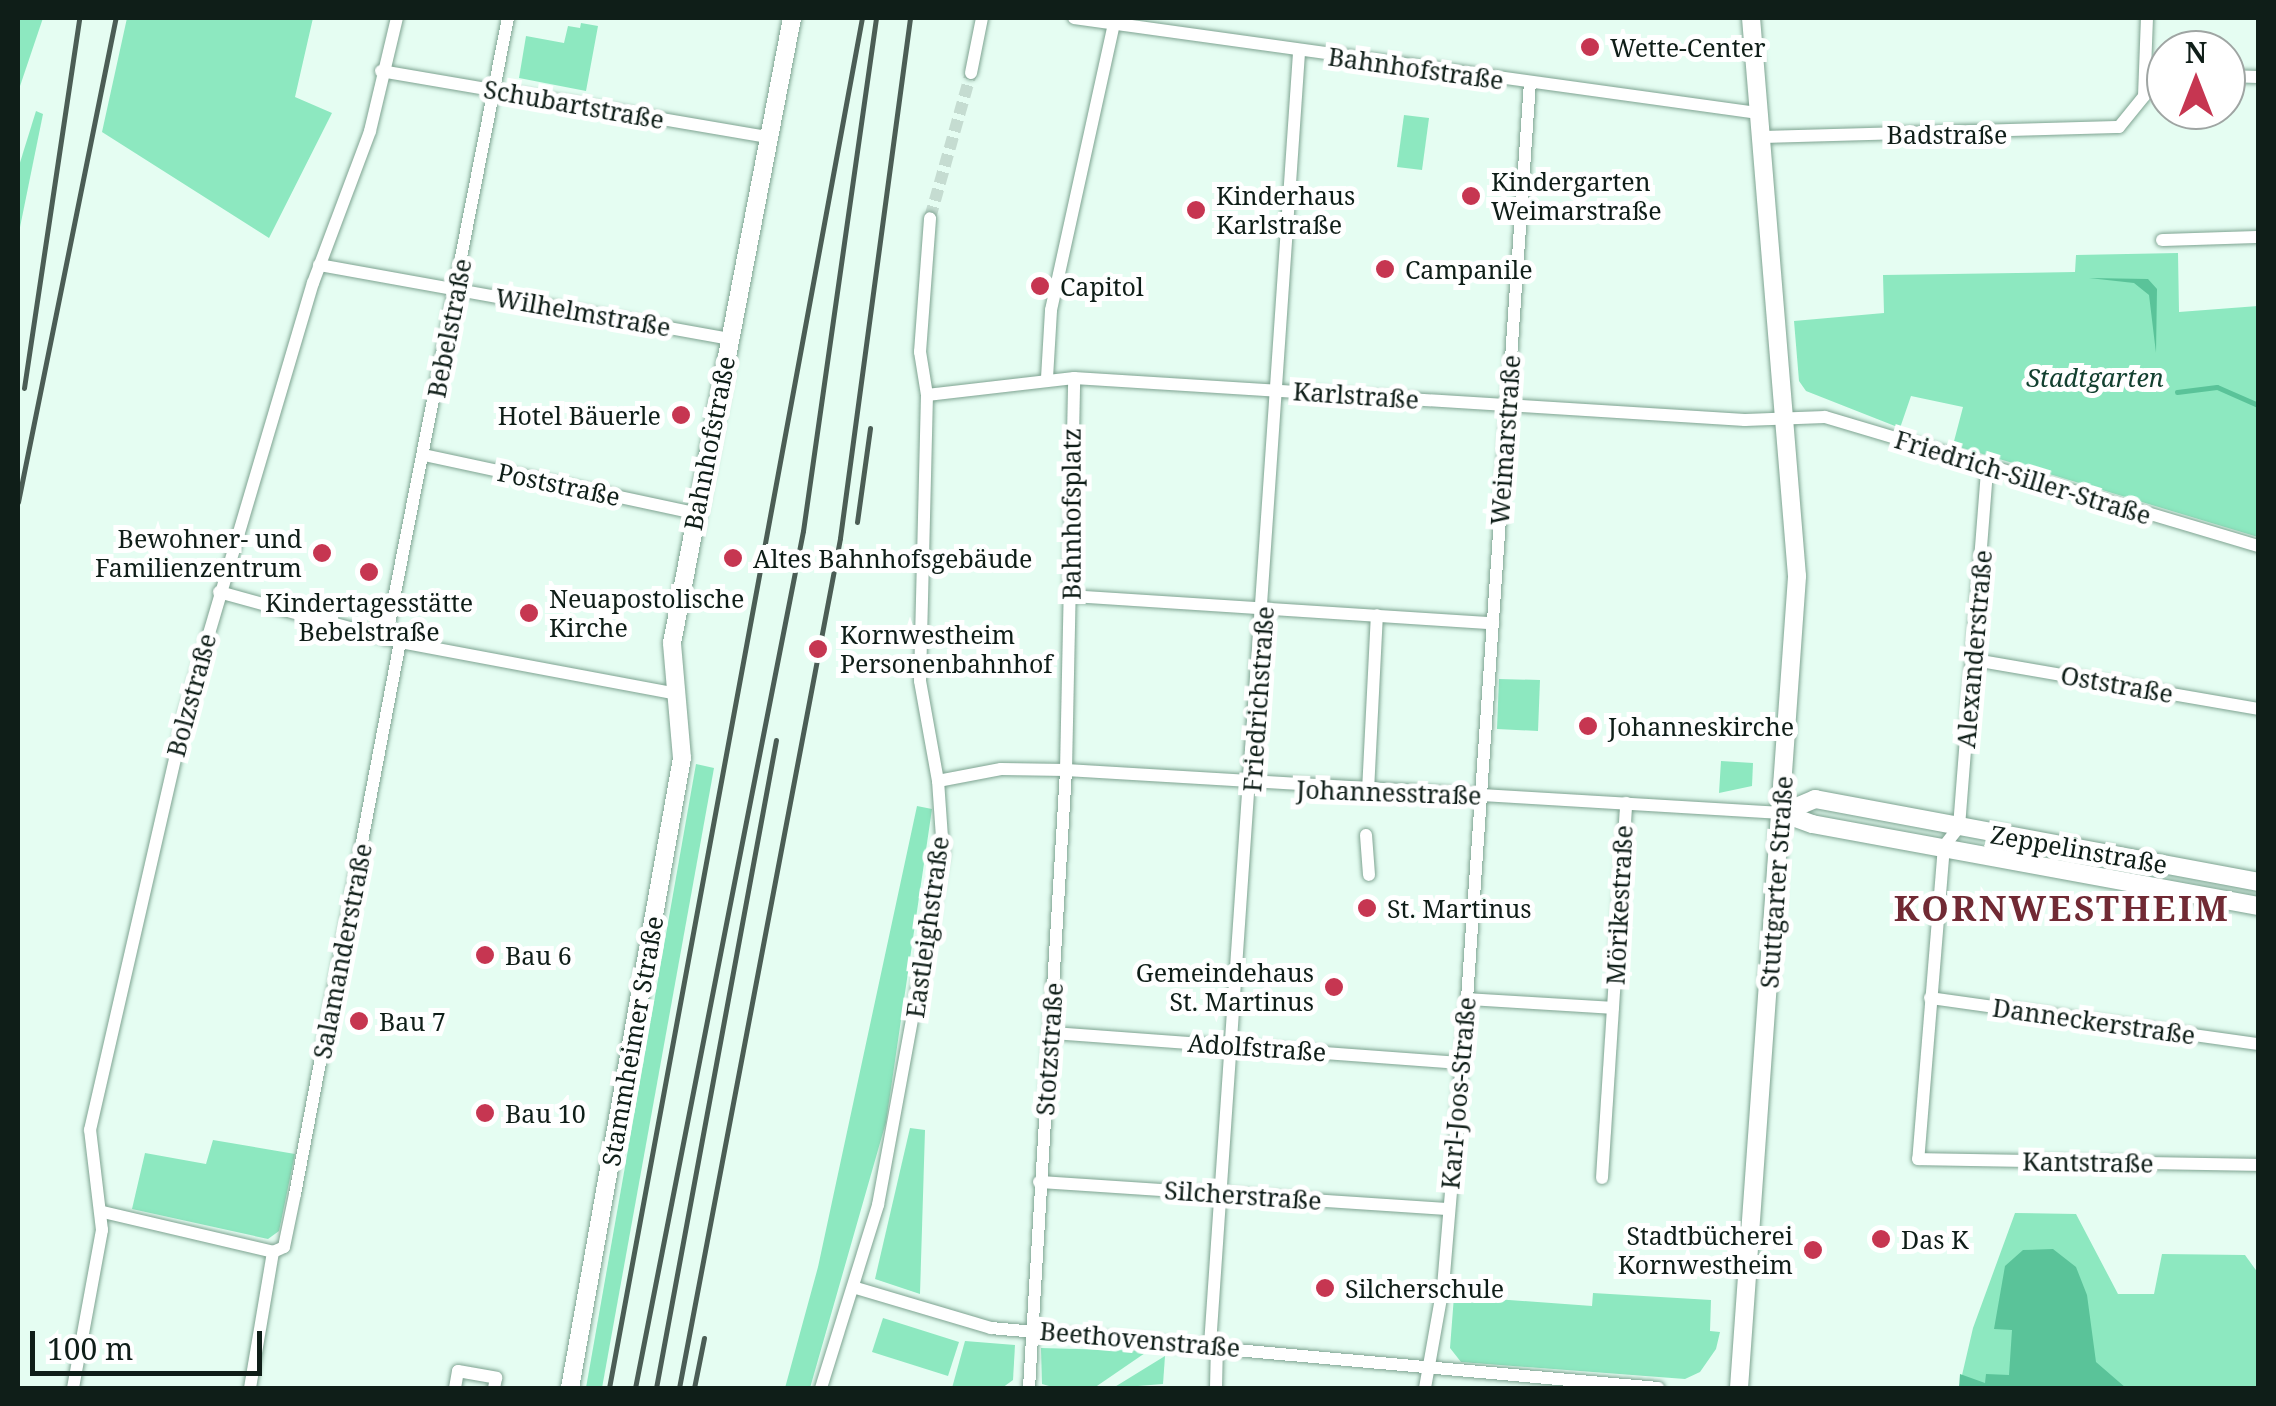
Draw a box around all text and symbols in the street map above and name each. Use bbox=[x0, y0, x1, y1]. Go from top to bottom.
north arrow bbox=[2146, 30, 2246, 130]
place label: Wette-Center bbox=[1610, 32, 1766, 62]
text: N bbox=[2185, 33, 2207, 71]
marker: Wette-Center bbox=[1579, 36, 1601, 58]
street label: Bahnhofstraße bbox=[1326, 41, 1506, 95]
street label: Schubartstraße bbox=[481, 73, 667, 135]
street label: Badstraße bbox=[1887, 119, 2007, 149]
place label: Kindergarten Weimarstraße bbox=[1491, 167, 1661, 226]
place label: Kinderhaus Karlstraße bbox=[1216, 181, 1355, 240]
marker: Kindergarten Weimarstraße bbox=[1460, 185, 1482, 207]
marker: Kinderhaus Karlstraße bbox=[1185, 199, 1207, 221]
place label: Campanile bbox=[1405, 254, 1533, 284]
street label: Bebelstraße bbox=[421, 256, 477, 400]
marker: Campanile bbox=[1374, 258, 1396, 280]
place label: Capitol bbox=[1060, 271, 1144, 301]
marker: Capitol bbox=[1029, 275, 1051, 297]
street label: Wilhelmstraße bbox=[493, 282, 673, 342]
street label: Bahnhofstraße bbox=[677, 353, 741, 533]
street label: Weimarstraße bbox=[1484, 354, 1526, 526]
park label: Stadtgarten bbox=[2026, 362, 2164, 392]
street label: Karlstraße bbox=[1292, 376, 1420, 414]
place label: Hotel Bäuerle bbox=[498, 400, 661, 430]
marker: Hotel Bäuerle bbox=[670, 404, 692, 426]
street label: Friedrich-Siller-Straße bbox=[1891, 424, 2155, 530]
street label: Bahnhofsplatz bbox=[1056, 428, 1086, 600]
street label: Poststraße bbox=[495, 456, 623, 512]
place label: Bewohner- und Familienzentrum bbox=[95, 524, 302, 583]
marker: Bewohner- und Familienzentrum bbox=[311, 542, 333, 564]
place label: Altes Bahnhofsgebäude bbox=[753, 543, 1032, 573]
marker: Altes Bahnhofsgebäude bbox=[722, 547, 744, 569]
street label: Alexanderstraße bbox=[1950, 549, 1998, 749]
marker: Kindertagesstätte Bebelstraße bbox=[358, 561, 380, 583]
place label: Neuapostolische Kirche bbox=[549, 584, 744, 643]
place label: Kindertagesstätte Bebelstraße bbox=[265, 588, 473, 647]
marker: Neuapostolische Kirche bbox=[518, 602, 540, 624]
street label: Friedrichstraße bbox=[1237, 605, 1279, 793]
place label: Kornwestheim Personenbahnhof bbox=[840, 620, 1053, 679]
street label: Bolzstraße bbox=[160, 630, 222, 760]
marker: Kornwestheim Personenbahnhof bbox=[805, 636, 831, 662]
street label: Oststraße bbox=[2058, 659, 2176, 709]
place label: Johanneskirche bbox=[1608, 711, 1794, 741]
marker: Johanneskirche bbox=[1577, 715, 1599, 737]
street label: Johannesstraße bbox=[1296, 774, 1482, 810]
street label: Stuttgarter Straße bbox=[1754, 775, 1798, 989]
street label: Zeppelinstraße bbox=[1988, 819, 2170, 879]
street label: Mörikestraße bbox=[1600, 824, 1638, 986]
street label: Eastleighstraße bbox=[899, 834, 955, 1020]
street label: Salamanderstraße bbox=[306, 841, 378, 1061]
district label: KORNWESTHEIM bbox=[1894, 887, 2230, 929]
place label: St. Martinus bbox=[1387, 893, 1532, 923]
marker: St. Martinus bbox=[1356, 897, 1378, 919]
street label: Stammheimer Straße bbox=[595, 914, 669, 1168]
place label: Bau 6 bbox=[505, 940, 572, 970]
marker: Bau 6 bbox=[474, 944, 496, 966]
place label: Gemeindehaus St. Martinus bbox=[1136, 958, 1314, 1017]
marker: Gemeindehaus St. Martinus bbox=[1323, 976, 1345, 998]
street label: Stotzstraße bbox=[1029, 981, 1069, 1117]
street label: Danneckerstraße bbox=[1991, 992, 2197, 1050]
street label: Karl-Joos-Straße bbox=[1435, 996, 1481, 1190]
place label: Bau 7 bbox=[379, 1006, 446, 1036]
marker: Bau 7 bbox=[348, 1010, 370, 1032]
street label: Adolfstraße bbox=[1187, 1027, 1327, 1067]
place label: Bau 10 bbox=[505, 1098, 586, 1128]
marker: Bau 10 bbox=[474, 1102, 496, 1124]
street label: Kantstraße bbox=[2022, 1146, 2154, 1178]
street label: Silcherstraße bbox=[1163, 1175, 1323, 1215]
place label: Stadtbücherei Kornwestheim bbox=[1618, 1221, 1793, 1280]
place label: Das K bbox=[1901, 1224, 1969, 1254]
marker: Das K bbox=[1870, 1228, 1892, 1250]
marker: Stadtbücherei Kornwestheim bbox=[1802, 1239, 1824, 1261]
place label: Silcherschule bbox=[1345, 1273, 1504, 1303]
marker: Silcherschule bbox=[1314, 1277, 1336, 1299]
scale bar bbox=[35, 1311, 268, 1373]
street label: Beethovenstraße bbox=[1039, 1315, 1241, 1363]
text: 100 m bbox=[47, 1328, 133, 1369]

